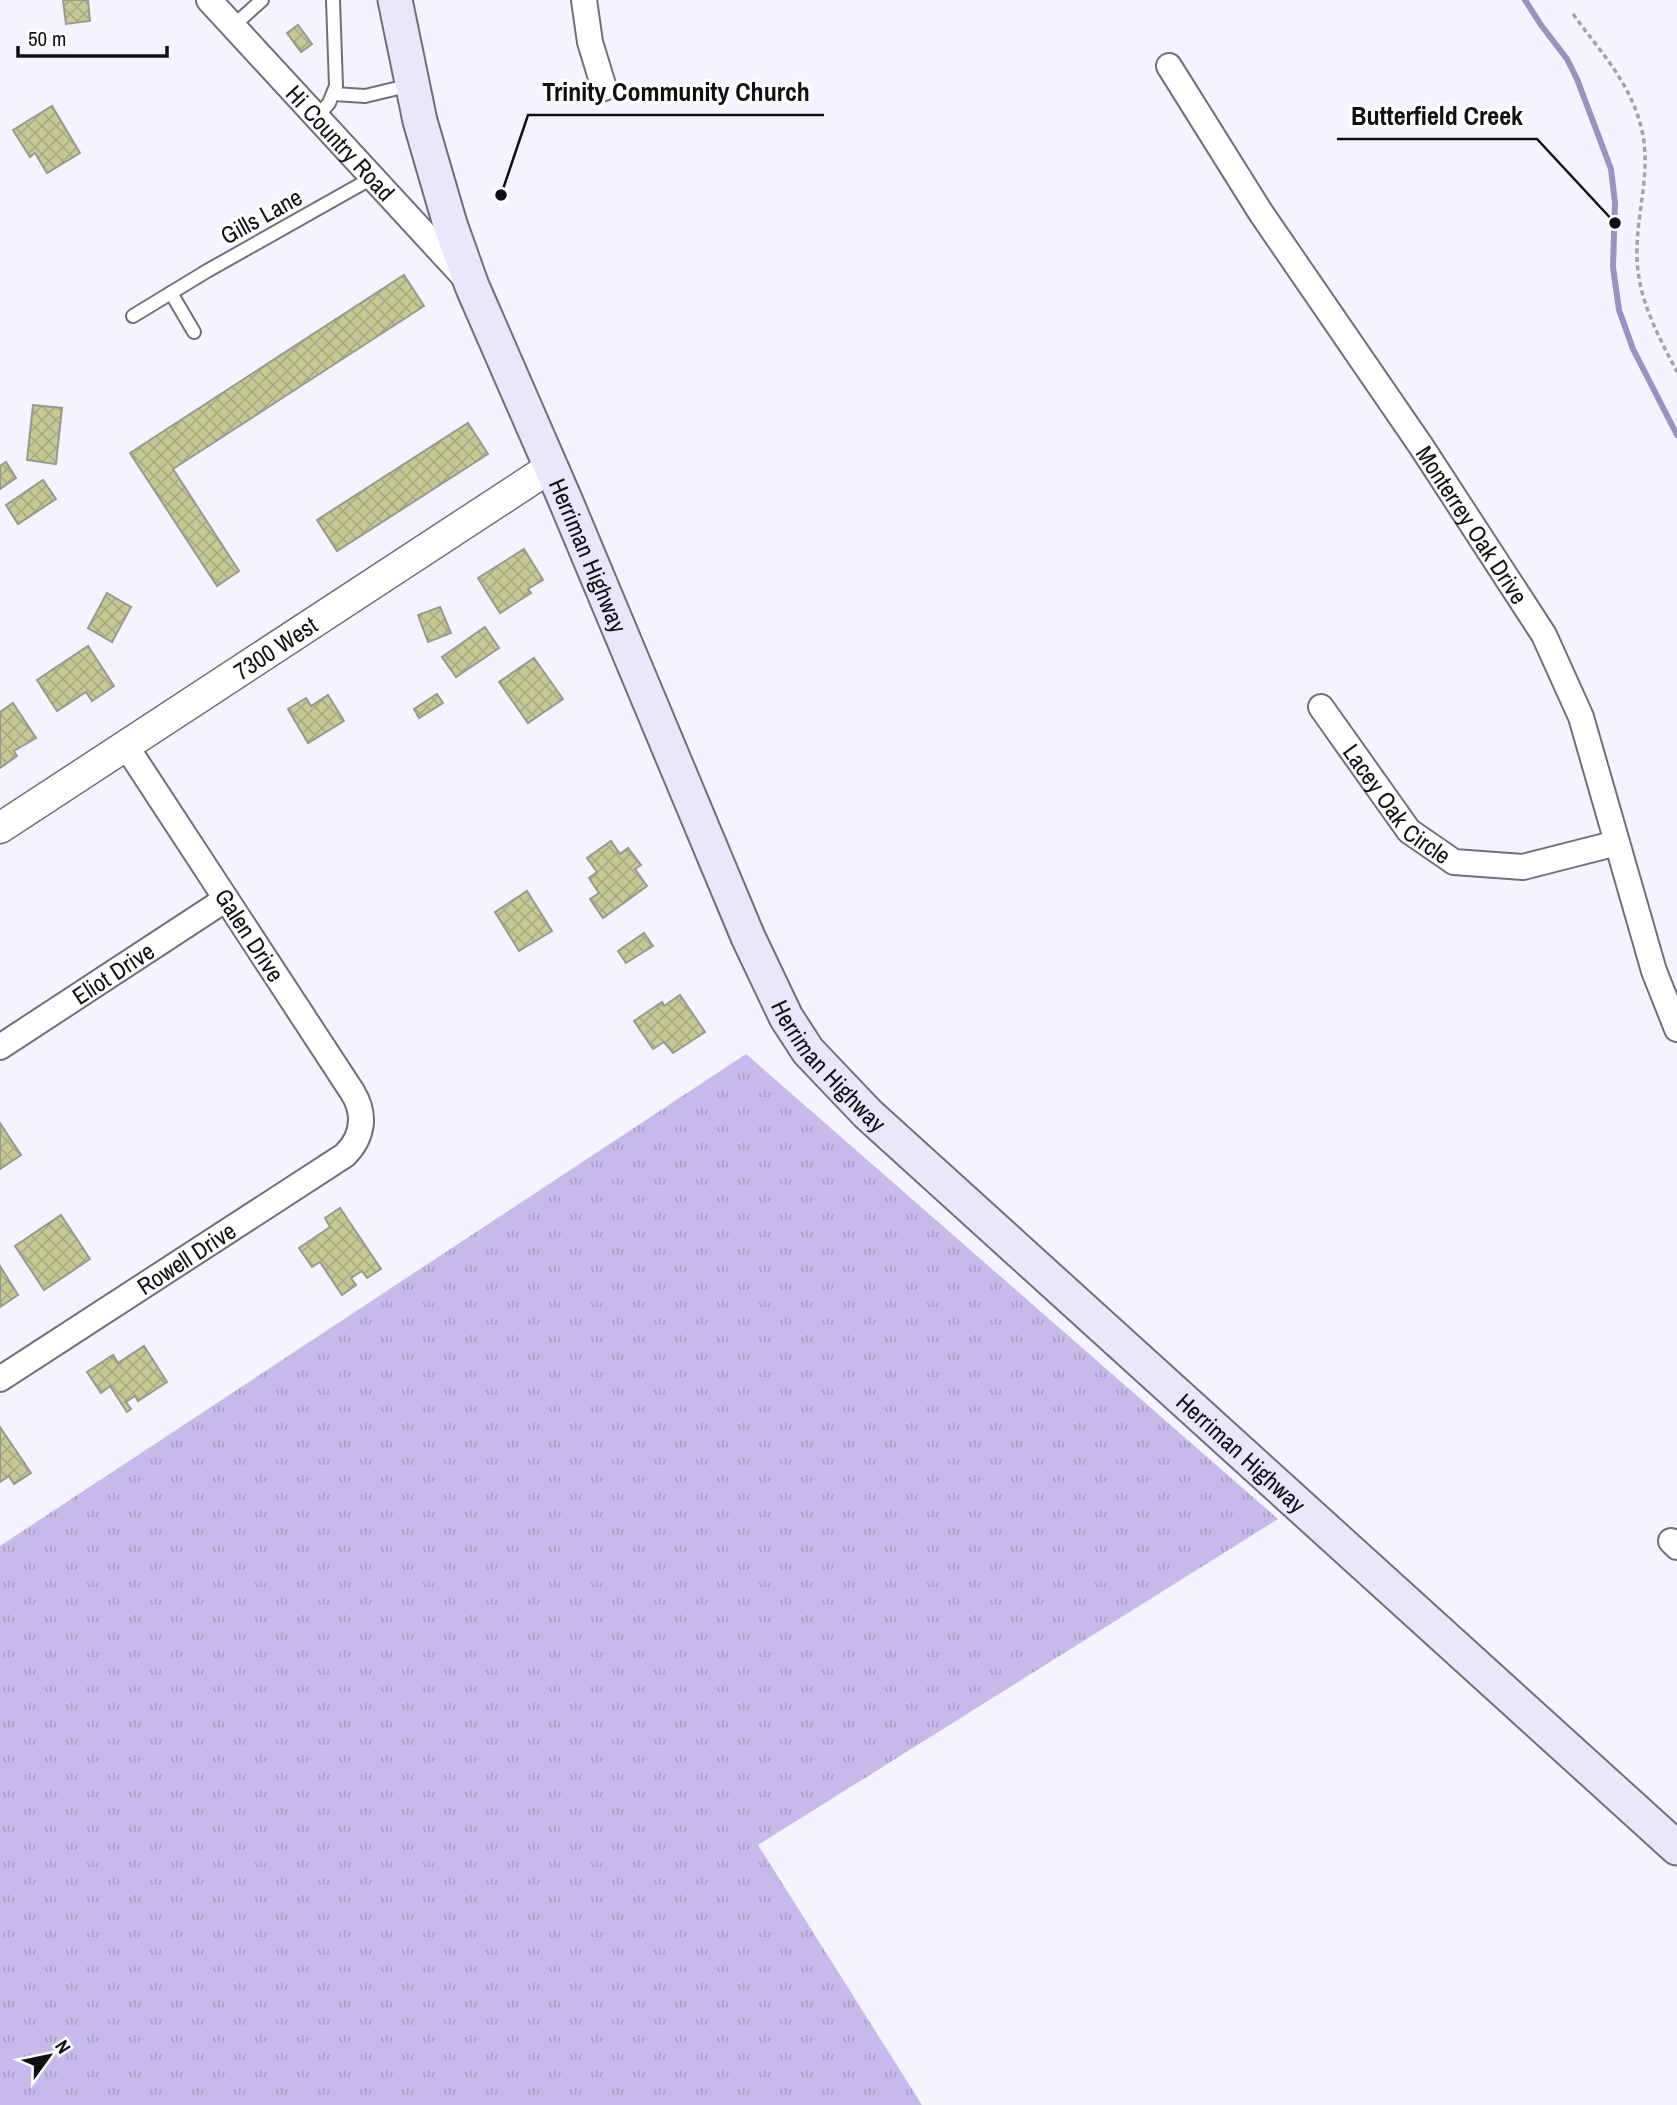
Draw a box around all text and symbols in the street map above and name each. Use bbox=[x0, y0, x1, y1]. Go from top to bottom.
scale bar bbox=[18, 14, 166, 58]
text: 50 m bbox=[28, 24, 66, 53]
callout: Trinity Community Church bbox=[528, 68, 824, 115]
text: Trinity Community Church bbox=[542, 74, 810, 109]
street label: Hi Country Road bbox=[279, 78, 402, 207]
callout: Butterfield Creek bbox=[1337, 92, 1537, 139]
text: Butterfield Creek bbox=[1351, 98, 1523, 133]
street label: Gills Lane bbox=[214, 181, 308, 251]
street label: Monterrey Oak Drive bbox=[1409, 439, 1536, 610]
street label: Herriman Highway bbox=[542, 473, 635, 637]
street label: 7300 West bbox=[227, 608, 324, 687]
street label: Lacey Oak Circle bbox=[1336, 737, 1457, 871]
street label: Galen Drive bbox=[208, 882, 292, 988]
street label: Eliot Drive bbox=[66, 934, 160, 1012]
street label: Herriman Highway bbox=[764, 994, 893, 1139]
street label: Rowell Drive bbox=[131, 1214, 242, 1302]
street label: Herriman Highway bbox=[1170, 1386, 1313, 1520]
north arrow bbox=[14, 2021, 84, 2091]
text: N bbox=[49, 2035, 77, 2059]

